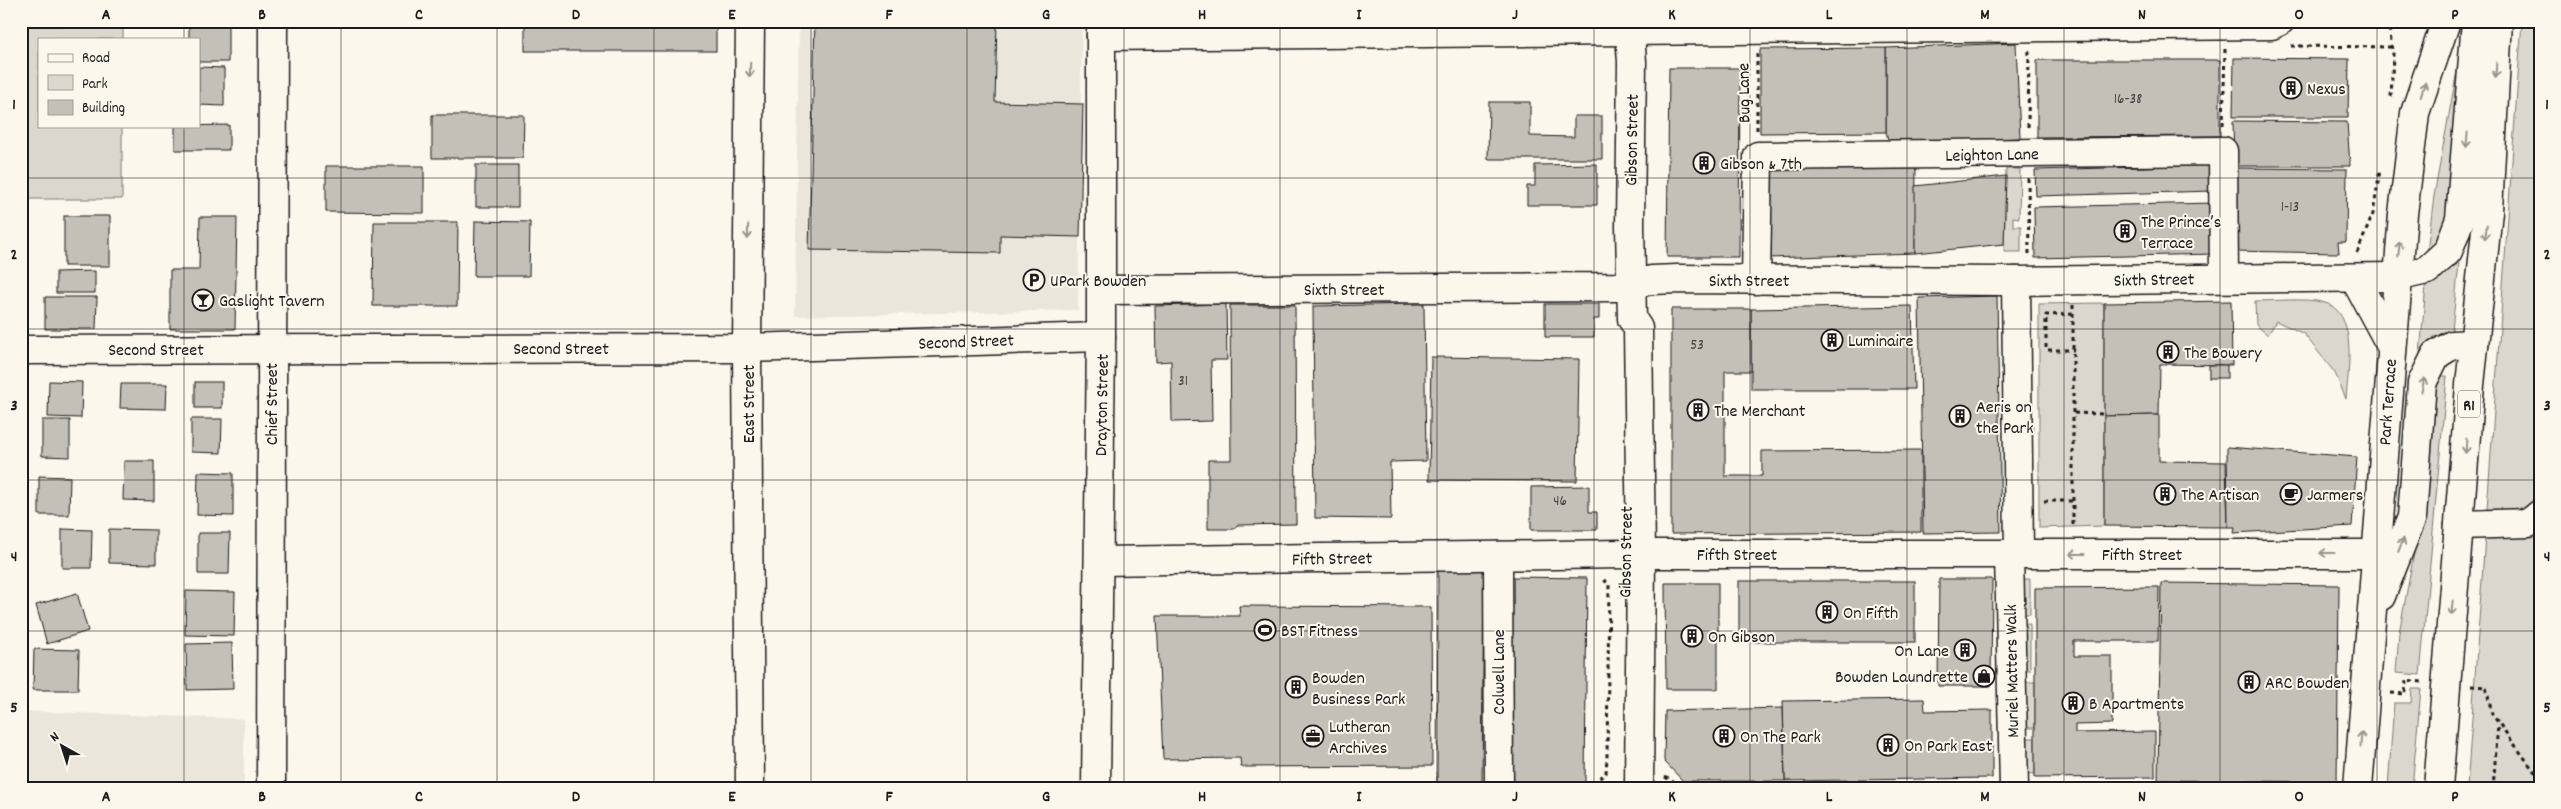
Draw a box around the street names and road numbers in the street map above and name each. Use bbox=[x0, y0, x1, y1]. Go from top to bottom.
street label: Bug Lane bbox=[1732, 62, 1759, 123]
street label: Gibson Street bbox=[1620, 94, 1647, 186]
street label: Leighton Lane bbox=[1945, 143, 2039, 170]
street label: Sixth Street bbox=[2113, 268, 2195, 295]
street label: Sixth Street bbox=[1709, 270, 1790, 295]
street label: Sixth Street bbox=[1304, 279, 1385, 304]
street label: Second Street bbox=[918, 329, 1015, 358]
street label: Second Street bbox=[513, 338, 609, 363]
street label: Second Street bbox=[108, 339, 204, 364]
street label: Drayton Street bbox=[1090, 353, 1117, 457]
street label: Park Terrace bbox=[2374, 358, 2405, 446]
street label: Chief Street bbox=[261, 362, 286, 445]
street label: East Street bbox=[738, 364, 763, 443]
road number: R1 bbox=[2458, 390, 2480, 418]
street label: Gibson Street bbox=[1614, 506, 1641, 598]
street label: Fifth Street bbox=[1697, 544, 1778, 569]
street label: Fifth Street bbox=[2102, 544, 2183, 569]
street label: Fifth Street bbox=[1292, 547, 1373, 574]
street label: Muriel Matters Walk bbox=[2000, 604, 2027, 738]
street label: Colwell Lane bbox=[1488, 629, 1513, 715]

